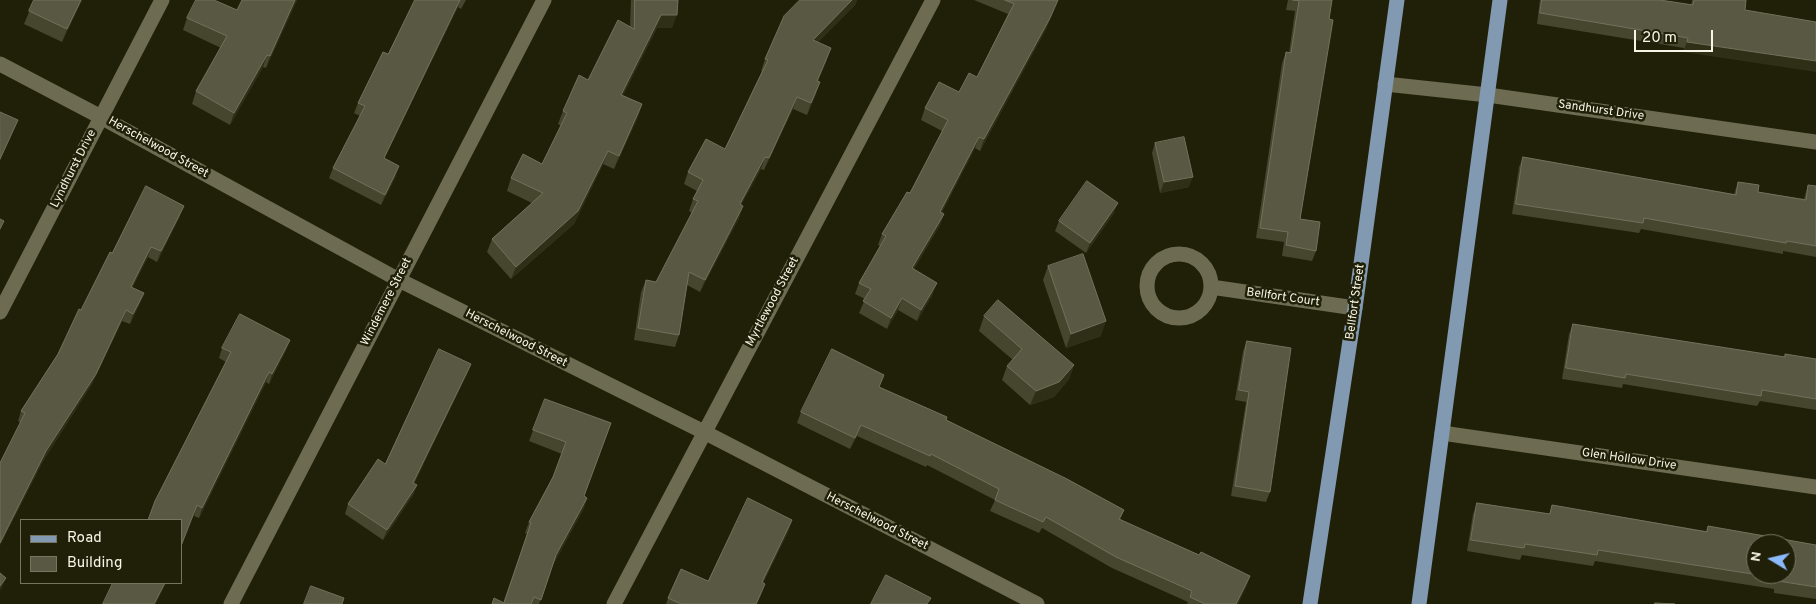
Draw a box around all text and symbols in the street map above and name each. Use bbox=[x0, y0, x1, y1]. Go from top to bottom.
scale bar bbox=[1636, 20, 1715, 52]
text: 20 m bbox=[1642, 29, 1677, 48]
street label: Sandhurst Drive bbox=[1557, 98, 1645, 124]
street label: Herschelwood Street bbox=[105, 114, 211, 182]
street label: Lyndhurst Drive bbox=[48, 128, 100, 210]
street label: Myrtlewood Street bbox=[743, 255, 803, 349]
street label: Windemere Street bbox=[359, 256, 415, 348]
street label: Bellfort Street bbox=[1344, 263, 1368, 341]
street label: Bellfort Court bbox=[1245, 286, 1321, 310]
street label: Herschelwood Street bbox=[463, 307, 569, 371]
street label: Glen Hollow Drive bbox=[1581, 446, 1677, 474]
street label: Herschelwood Street bbox=[824, 490, 930, 554]
legend bbox=[20, 519, 182, 584]
text: Road bbox=[67, 529, 102, 548]
north arrow bbox=[1746, 534, 1796, 584]
text: N bbox=[1747, 550, 1766, 563]
text: Building bbox=[67, 554, 122, 573]

